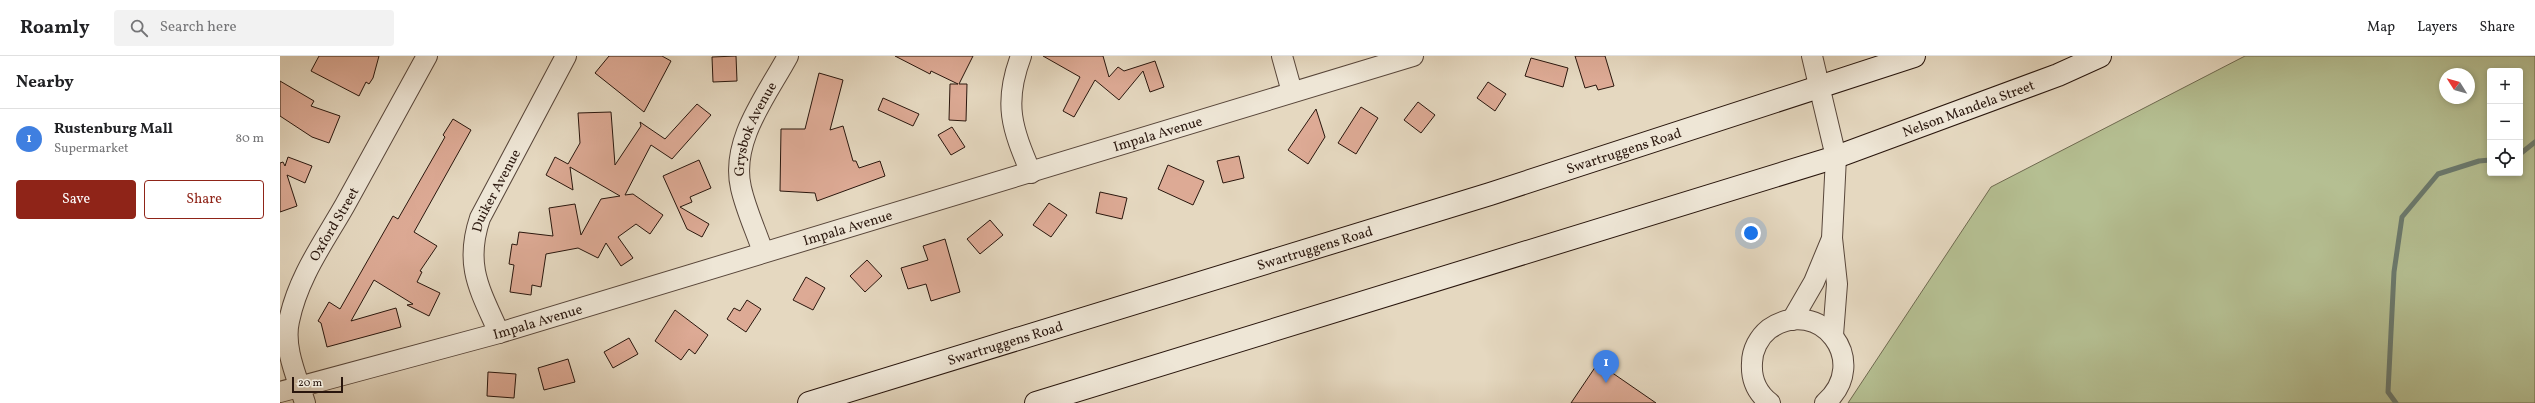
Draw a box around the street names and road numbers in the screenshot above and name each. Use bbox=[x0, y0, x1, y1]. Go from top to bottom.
street label: Nelson Mandela Street bbox=[1900, 76, 2038, 143]
street label: Grysbok Avenue bbox=[731, 78, 782, 176]
street label: Impala Avenue bbox=[1111, 112, 1205, 157]
street label: Swartruggens Road bbox=[1564, 124, 1684, 179]
street label: Duiker Avenue bbox=[468, 146, 526, 235]
street label: Oxford Street bbox=[306, 184, 364, 265]
street label: Impala Avenue bbox=[801, 206, 895, 251]
street label: Swartruggens Road bbox=[1255, 223, 1375, 276]
street label: Impala Avenue bbox=[491, 300, 585, 345]
street label: Swartruggens Road bbox=[945, 318, 1066, 371]

